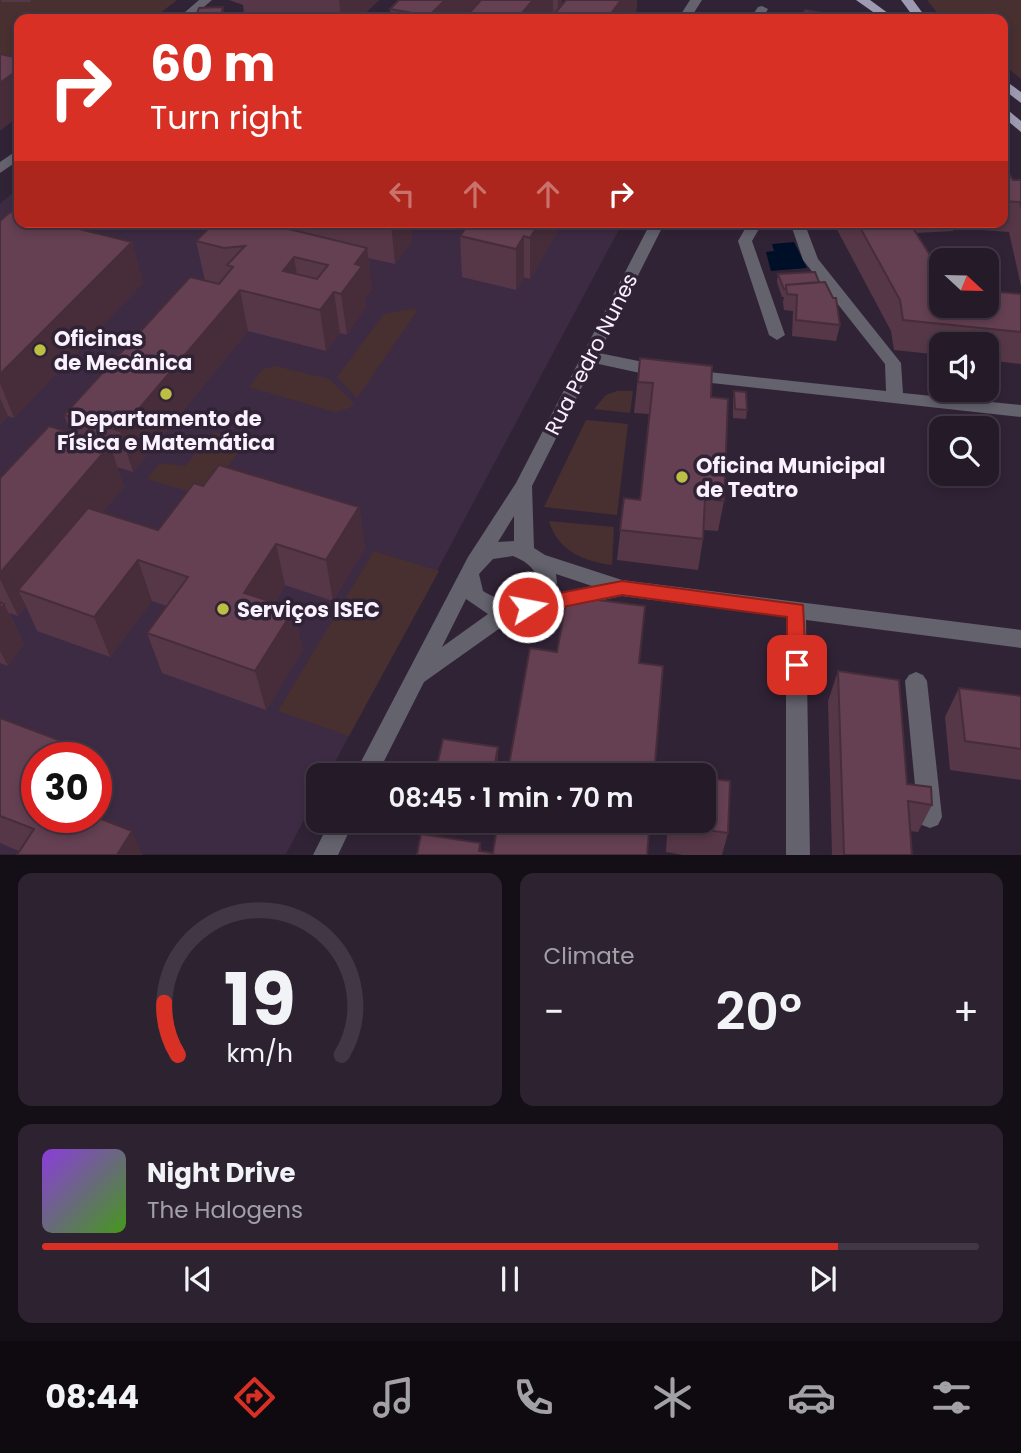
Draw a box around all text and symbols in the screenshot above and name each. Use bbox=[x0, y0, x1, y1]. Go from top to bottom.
text: 60 m bbox=[150, 30, 275, 98]
icon: right bbox=[35, 42, 126, 133]
text: Turn right bbox=[150, 95, 302, 140]
icon: left bbox=[383, 175, 421, 213]
icon: ahead bbox=[456, 175, 494, 213]
icon: ahead bbox=[529, 175, 567, 213]
icon: right bbox=[602, 175, 640, 213]
north arrow bbox=[929, 248, 999, 318]
map controls bbox=[929, 248, 999, 486]
street label: Rua Pedro Nunes bbox=[538, 268, 644, 440]
place label: Oficinas de Mecânica bbox=[54, 324, 192, 377]
button: sound bbox=[929, 332, 999, 402]
marker: Oficinas de Mecânica bbox=[32, 342, 48, 358]
marker: Departamento de Física e Matemática bbox=[158, 386, 174, 402]
place label: Departamento de Física e Matemática bbox=[57, 404, 275, 457]
button: search bbox=[929, 416, 999, 486]
place label: Oficina Municipal de Teatro bbox=[696, 451, 885, 504]
marker: Oficina Municipal de Teatro bbox=[674, 469, 690, 485]
position arrow bbox=[491, 570, 565, 644]
place label: Serviços ISEC bbox=[237, 595, 380, 624]
marker: Serviços ISEC bbox=[215, 601, 231, 617]
pin bbox=[767, 635, 827, 695]
icon: arrive bbox=[778, 646, 816, 684]
speed limit sign: 30 bbox=[21, 742, 112, 833]
text: 08:45 · 1 min · 70 m bbox=[389, 780, 633, 816]
text: Climate bbox=[544, 940, 634, 972]
text: 19 bbox=[224, 950, 296, 1051]
text: 20° bbox=[715, 975, 802, 1048]
text: − bbox=[544, 985, 564, 1038]
text: + bbox=[953, 985, 979, 1038]
text: km/h bbox=[226, 1036, 293, 1071]
text: Night Drive bbox=[147, 1155, 295, 1191]
text: The Halogens bbox=[147, 1194, 303, 1226]
icon: previous bbox=[179, 1260, 217, 1298]
icon: pause bbox=[491, 1260, 529, 1298]
icon: next bbox=[804, 1260, 842, 1298]
icon: directions bbox=[230, 1373, 279, 1422]
icon: music bbox=[369, 1373, 418, 1422]
icon: phone bbox=[509, 1373, 558, 1422]
icon: climate bbox=[648, 1373, 697, 1422]
icon: car bbox=[787, 1373, 836, 1422]
icon: filters bbox=[927, 1373, 976, 1422]
text: 08:44 bbox=[45, 1374, 139, 1419]

